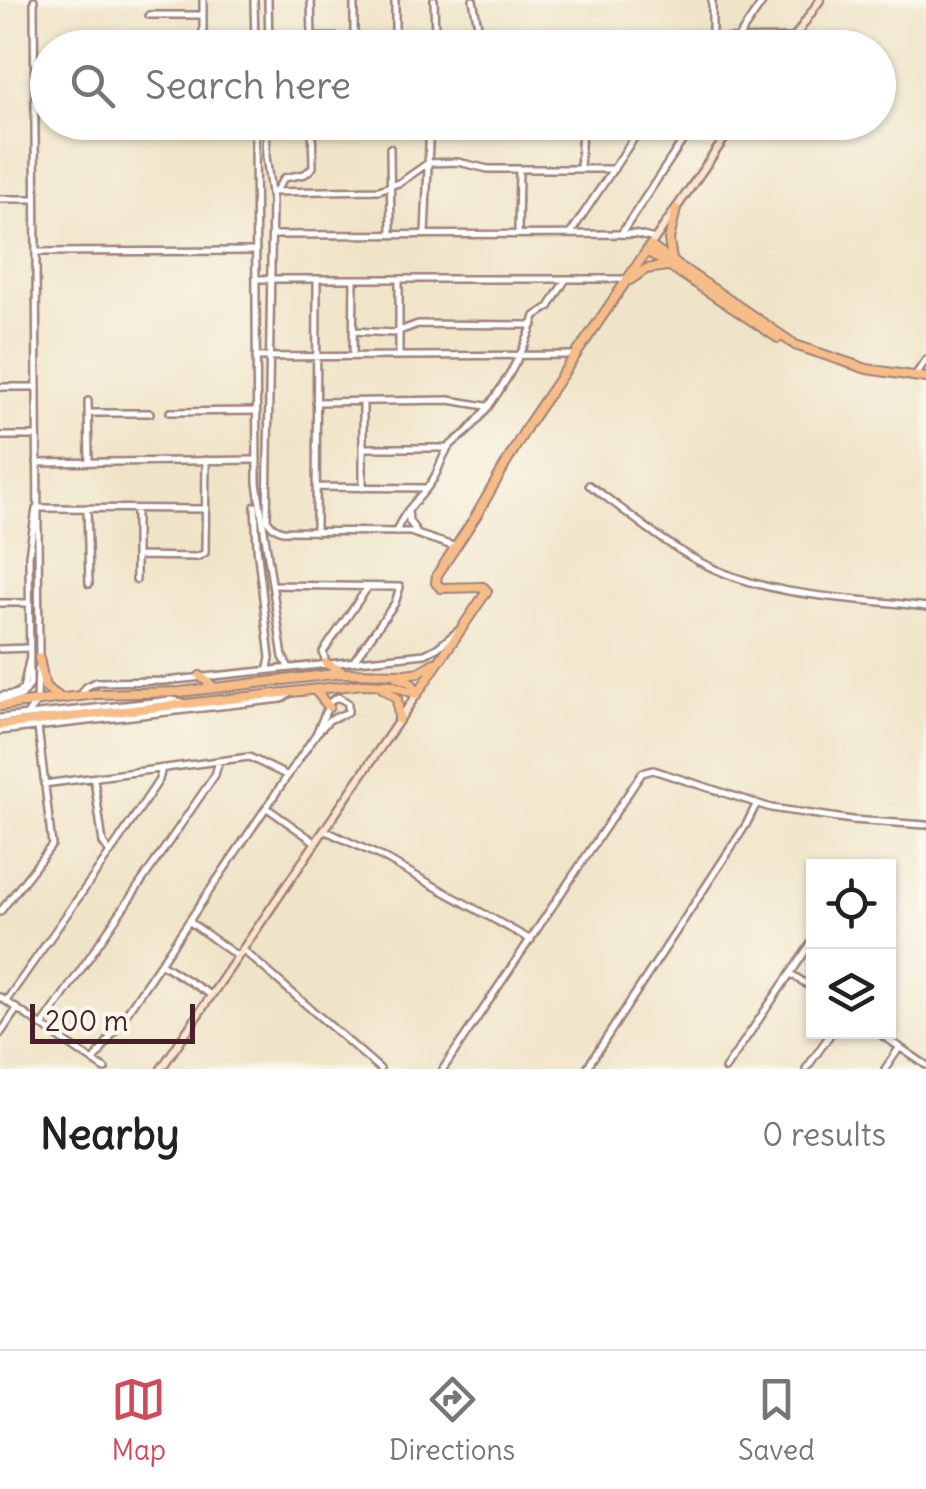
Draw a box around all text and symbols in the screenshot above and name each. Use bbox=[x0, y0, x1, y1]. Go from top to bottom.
search box bbox=[30, 30, 896, 140]
icon: search bbox=[65, 58, 120, 113]
text: Search here bbox=[145, 62, 351, 109]
map controls bbox=[806, 859, 896, 1039]
button: locate bbox=[806, 859, 896, 949]
button: layers bbox=[806, 949, 896, 1039]
scale bar bbox=[30, 999, 195, 1044]
text: 200 m bbox=[45, 1003, 128, 1039]
text: Nearby bbox=[40, 1108, 179, 1160]
text: 0 results bbox=[762, 1114, 886, 1155]
tab: Map bbox=[111, 1372, 166, 1468]
tab: Directions bbox=[389, 1372, 515, 1468]
tab: Saved bbox=[738, 1372, 815, 1468]

